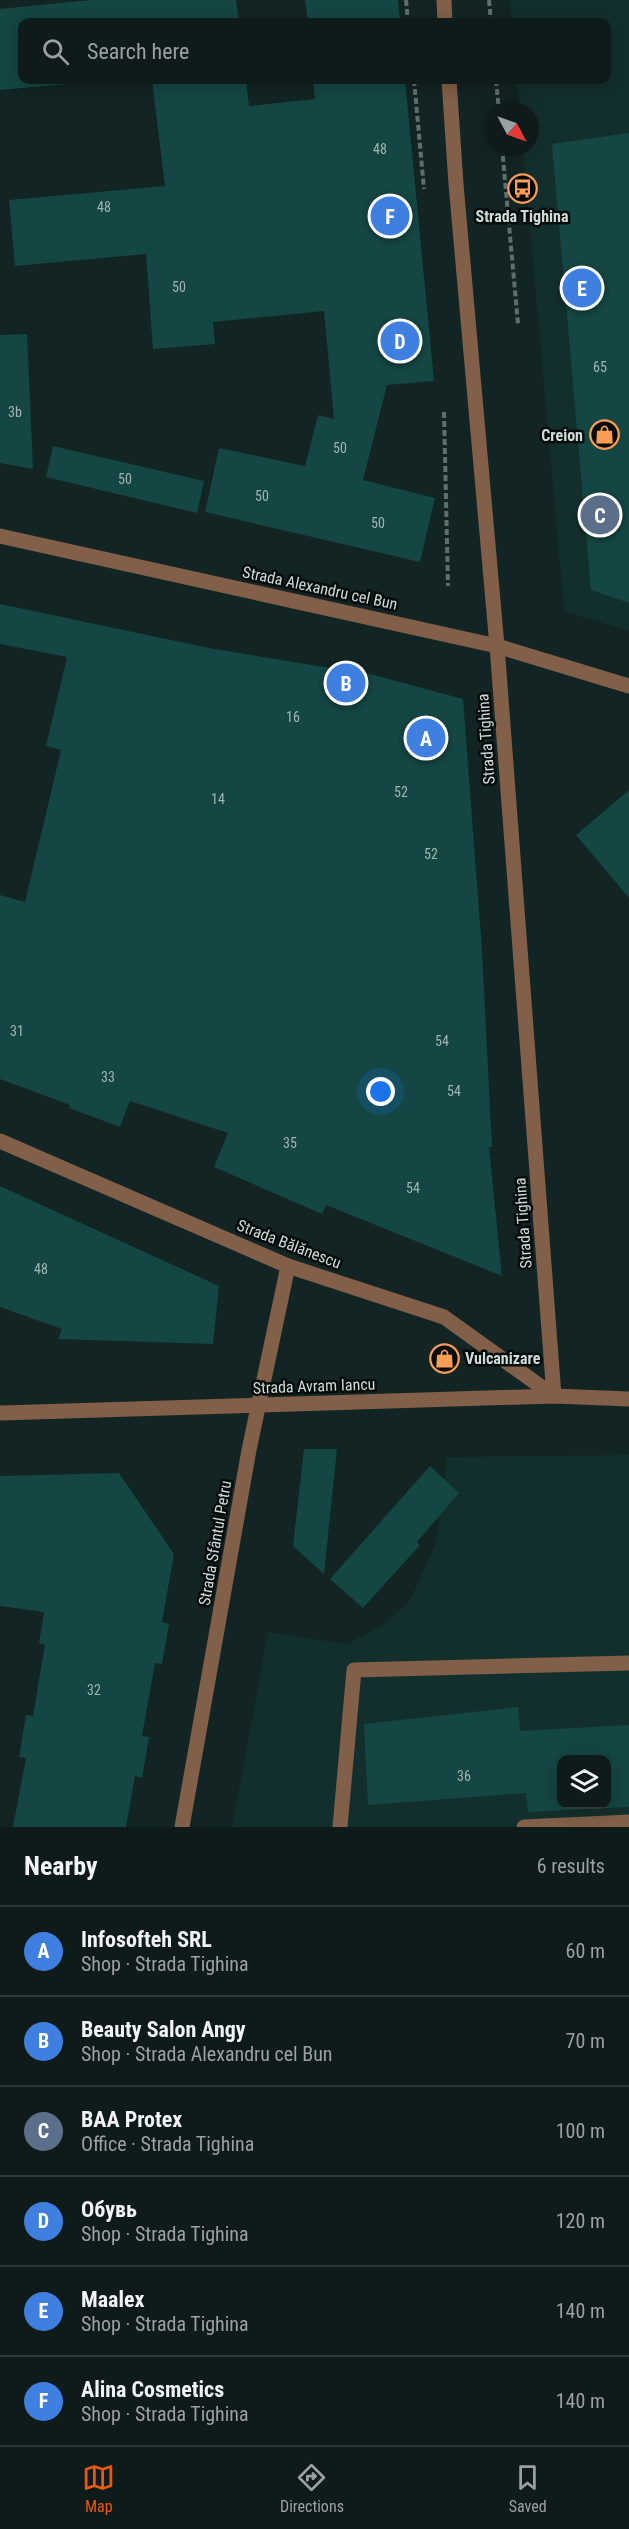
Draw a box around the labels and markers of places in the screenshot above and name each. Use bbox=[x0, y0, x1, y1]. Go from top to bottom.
bus stop icon: Strada Tighina bbox=[506, 172, 538, 204]
pin: F bbox=[370, 194, 410, 238]
place label: Strada Tighina bbox=[476, 207, 569, 226]
pin: E bbox=[562, 266, 602, 310]
pin: D bbox=[380, 318, 420, 364]
shop icon: Creion bbox=[588, 419, 620, 451]
place label: Creion bbox=[541, 426, 583, 445]
pin: C bbox=[580, 492, 620, 538]
pin: B bbox=[326, 660, 366, 706]
pin: A bbox=[406, 716, 446, 760]
shop icon: Vulcanizare bbox=[428, 1342, 460, 1374]
place label: Vulcanizare bbox=[465, 1349, 541, 1368]

